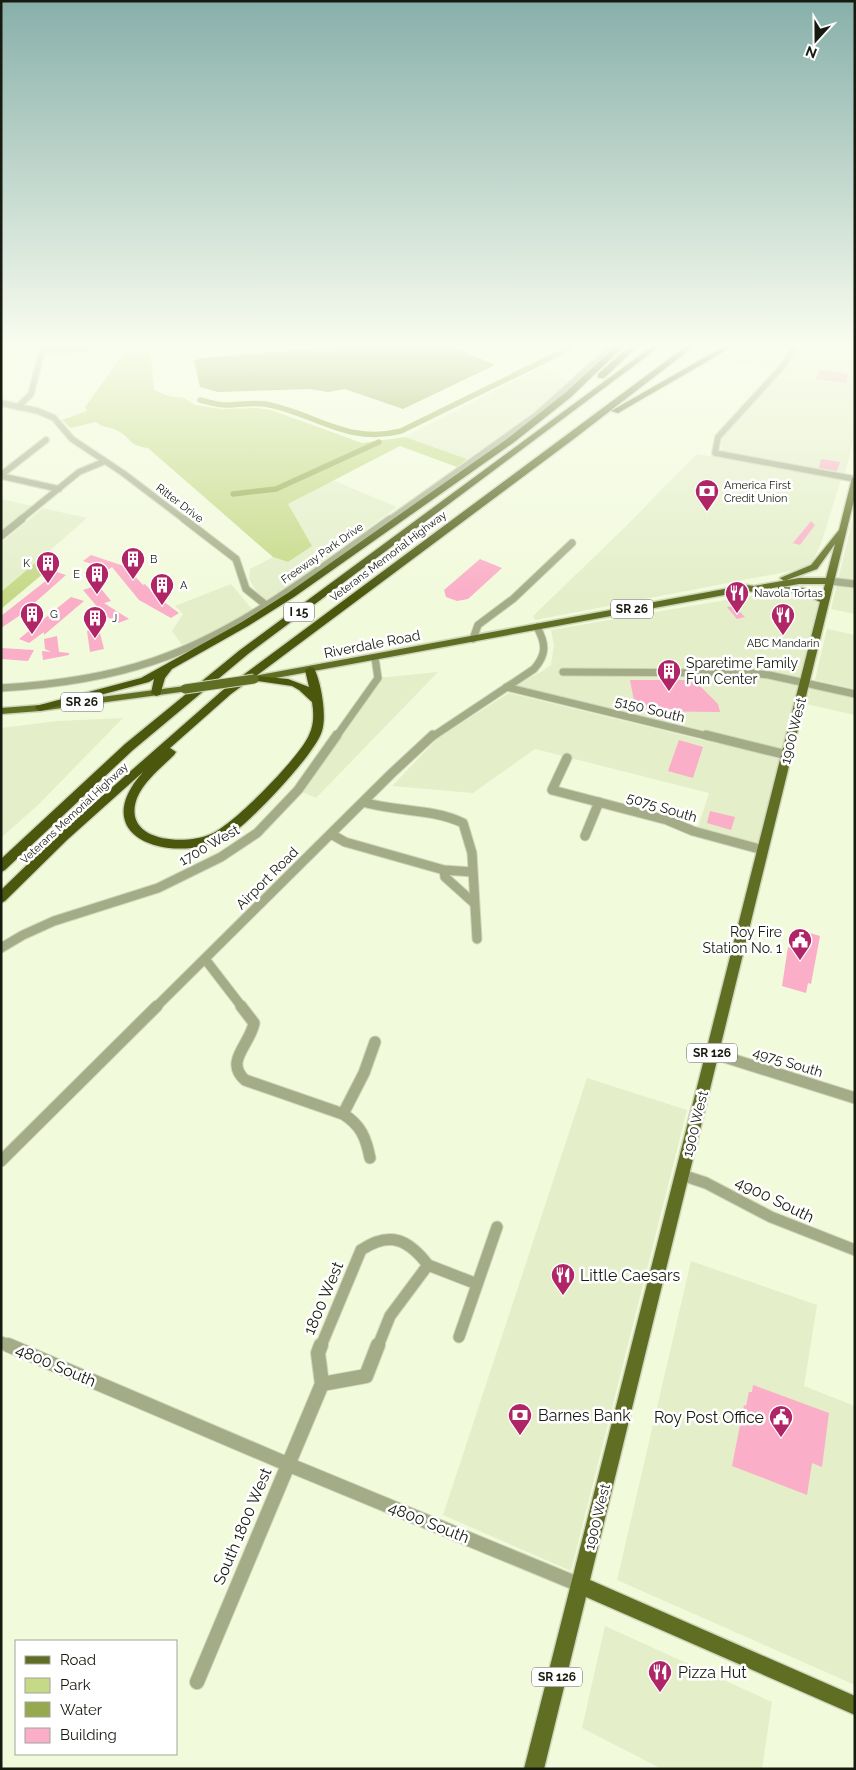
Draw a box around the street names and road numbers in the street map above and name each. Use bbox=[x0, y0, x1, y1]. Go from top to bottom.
street label: Ritter Drive bbox=[153, 481, 206, 526]
street label: Veterans Memorial Highway bbox=[328, 508, 449, 604]
street label: Freeway Park Drive bbox=[279, 520, 366, 587]
road number: SR 26 bbox=[611, 600, 653, 618]
road number: I 15 bbox=[284, 602, 314, 622]
street label: Riverdale Road bbox=[322, 627, 422, 661]
road number: SR 26 bbox=[61, 692, 103, 712]
street label: 5150 South bbox=[613, 693, 687, 725]
street label: 1900 West bbox=[777, 696, 809, 766]
street label: Veterans Memorial Highway bbox=[18, 760, 131, 867]
street label: 5075 South bbox=[625, 789, 699, 825]
street label: 1700 West bbox=[176, 821, 242, 869]
street label: Airport Road bbox=[233, 844, 301, 912]
road number: SR 126 bbox=[687, 1044, 737, 1062]
street label: 4975 South bbox=[751, 1044, 825, 1080]
street label: 1900 West bbox=[679, 1089, 711, 1159]
street label: 4900 South bbox=[732, 1172, 817, 1227]
street label: 1800 West bbox=[300, 1258, 348, 1338]
street label: 4800 South bbox=[13, 1340, 99, 1391]
street label: South 1800 West bbox=[209, 1464, 276, 1587]
street label: 1900 West bbox=[581, 1482, 613, 1552]
street label: 4800 South bbox=[386, 1498, 472, 1547]
road number: SR 126 bbox=[532, 1668, 582, 1686]

